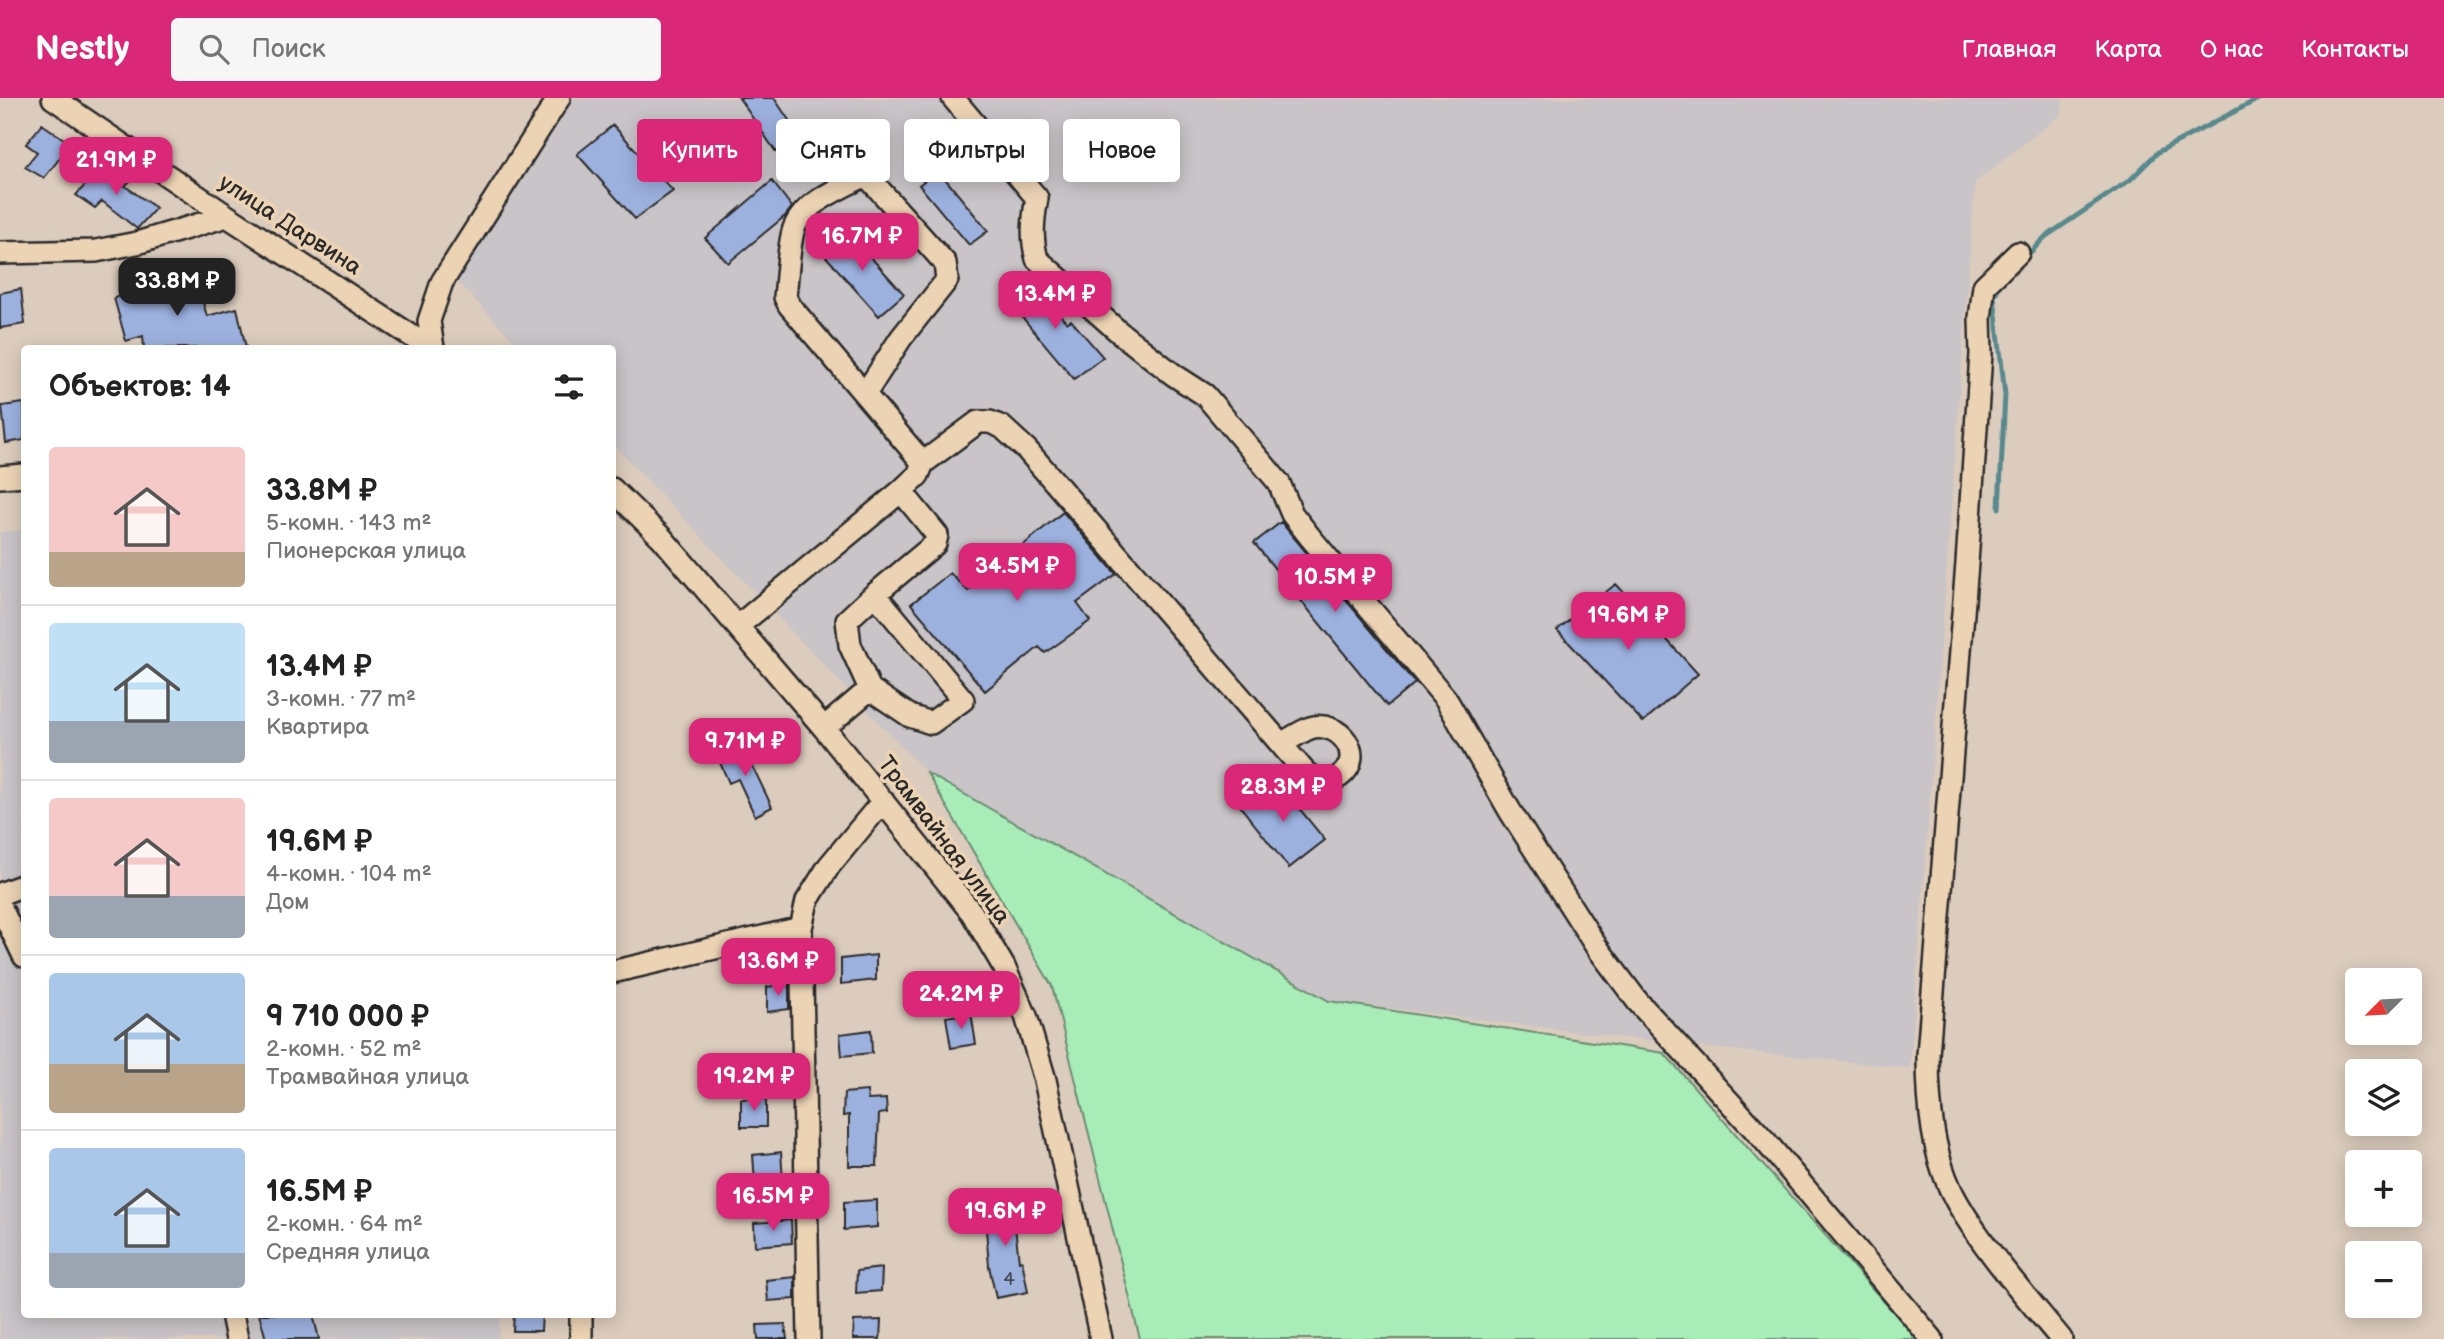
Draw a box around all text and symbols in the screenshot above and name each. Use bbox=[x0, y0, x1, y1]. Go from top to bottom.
search box bbox=[171, 18, 661, 81]
text: Nestly bbox=[35, 29, 129, 69]
icon: search bbox=[195, 30, 233, 68]
text: Поиск bbox=[251, 34, 326, 65]
text: Главная bbox=[1962, 35, 2056, 64]
text: Карта bbox=[2094, 35, 2162, 64]
text: О нас bbox=[2200, 35, 2263, 64]
text: Контакты bbox=[2301, 35, 2409, 64]
chip: Купить bbox=[637, 119, 762, 182]
chip: Снять bbox=[776, 119, 890, 182]
chip: Фильтры bbox=[904, 119, 1049, 182]
chip: Новое bbox=[1063, 119, 1180, 182]
pin: 21.9M ₽ bbox=[51, 138, 181, 197]
text: 21.9M ₽ bbox=[76, 146, 156, 174]
street label: улица Дарвина bbox=[214, 169, 367, 282]
pin: 16.7M ₽ bbox=[797, 214, 927, 273]
text: 16.7M ₽ bbox=[822, 222, 902, 250]
pin: 33.8M ₽ bbox=[112, 258, 242, 318]
text: 33.8M ₽ bbox=[134, 267, 220, 295]
pin: 13.4M ₽ bbox=[990, 272, 1120, 331]
text: 13.4M ₽ bbox=[1014, 280, 1096, 308]
icon: filters bbox=[550, 368, 588, 406]
text: Объектов: 14 bbox=[49, 369, 231, 405]
text: 33.8M ₽ bbox=[266, 473, 377, 509]
icon: home bbox=[105, 475, 189, 559]
text: 5-комн. · 143 m² bbox=[266, 509, 431, 537]
text: Пионерская улица bbox=[266, 537, 466, 565]
pin: 34.5M ₽ bbox=[952, 544, 1082, 603]
text: 34.5M ₽ bbox=[975, 552, 1059, 580]
pin: 10.5M ₽ bbox=[1270, 554, 1400, 614]
text: 10.5M ₽ bbox=[1294, 563, 1376, 591]
pin: 19.6M ₽ bbox=[1563, 592, 1693, 652]
text: 19.6M ₽ bbox=[1587, 601, 1669, 629]
text: 13.4M ₽ bbox=[266, 649, 372, 685]
icon: home bbox=[105, 651, 189, 735]
text: 3-комн. · 77 m² bbox=[266, 685, 416, 713]
text: Квартира bbox=[266, 713, 369, 741]
pin: 9.71M ₽ bbox=[680, 718, 810, 778]
text: 9.71M ₽ bbox=[705, 727, 785, 755]
street label: Трамвайная улица bbox=[872, 750, 1017, 930]
pin: 28.3M ₽ bbox=[1218, 764, 1348, 824]
text: 28.3M ₽ bbox=[1240, 773, 1326, 801]
text: 19.6M ₽ bbox=[266, 824, 372, 860]
icon: home bbox=[105, 826, 189, 910]
text: 4-комн. · 104 m² bbox=[266, 860, 432, 888]
text: Дом bbox=[266, 888, 309, 916]
pin: 13.6M ₽ bbox=[713, 939, 843, 998]
text: 13.6M ₽ bbox=[737, 947, 819, 975]
north arrow bbox=[2345, 968, 2422, 1045]
map controls bbox=[2345, 968, 2422, 1318]
pin: 24.2M ₽ bbox=[896, 972, 1026, 1031]
text: 24.2M ₽ bbox=[919, 980, 1003, 1008]
text: 9 710 000 ₽ bbox=[266, 999, 429, 1035]
icon: home bbox=[105, 1001, 189, 1085]
text: 2-комн. · 52 m² bbox=[266, 1035, 421, 1063]
pin: 19.2M ₽ bbox=[689, 1054, 819, 1113]
button: layers bbox=[2345, 1059, 2422, 1136]
text: 19.2M ₽ bbox=[713, 1062, 795, 1090]
text: Трамвайная улица bbox=[266, 1063, 469, 1091]
button: + bbox=[2345, 1150, 2422, 1227]
text: 16.5M ₽ bbox=[266, 1174, 372, 1210]
pin: 16.5M ₽ bbox=[708, 1174, 838, 1233]
icon: home bbox=[105, 1176, 189, 1260]
text: 16.5M ₽ bbox=[732, 1182, 814, 1210]
pin: 19.6M ₽ bbox=[940, 1188, 1070, 1248]
text: 19.6M ₽ bbox=[964, 1197, 1046, 1225]
text: 2-комн. · 64 m² bbox=[266, 1210, 423, 1238]
text: Средняя улица bbox=[266, 1238, 430, 1266]
button: − bbox=[2345, 1241, 2422, 1318]
house number: 4 bbox=[1003, 1268, 1015, 1291]

